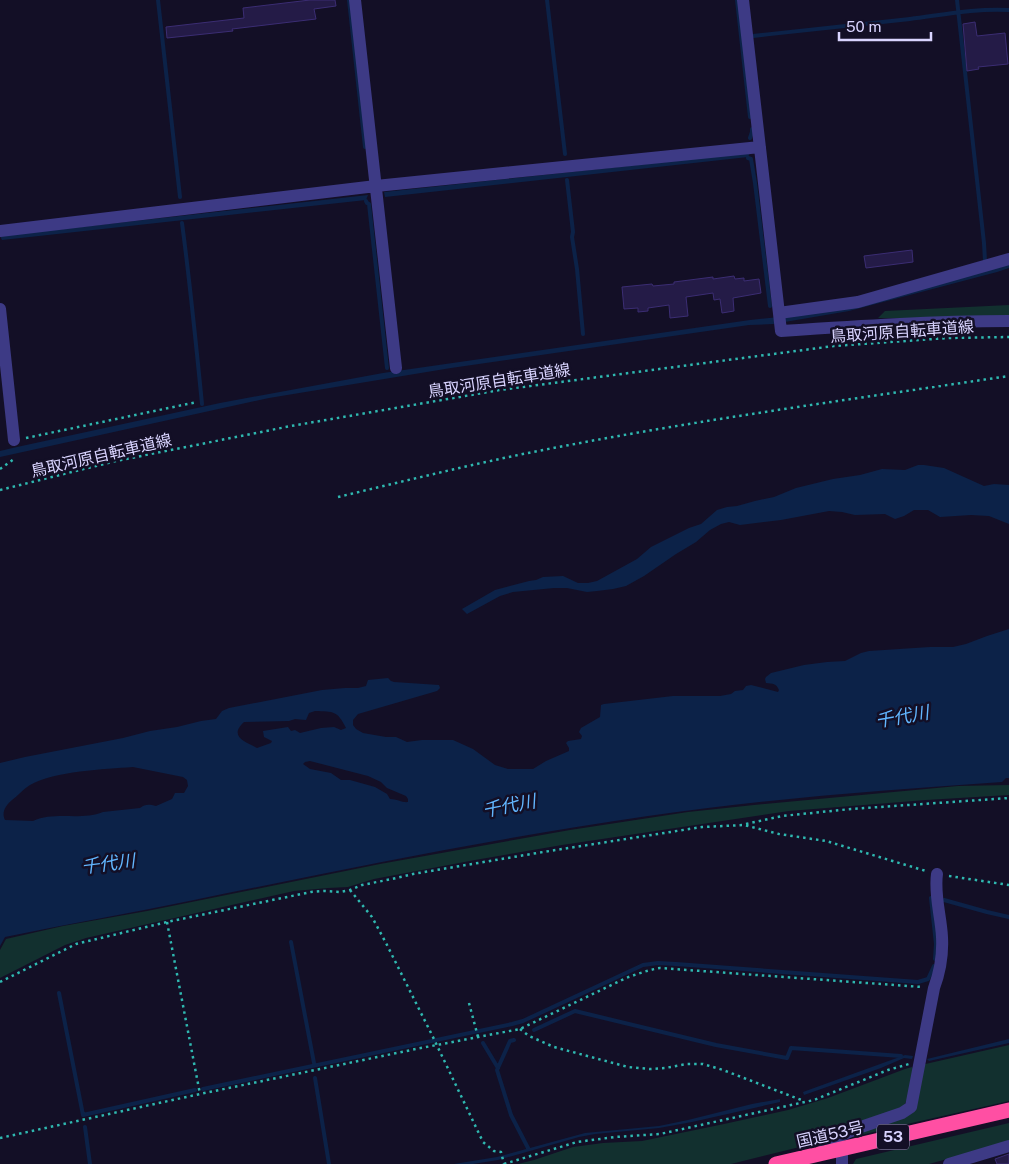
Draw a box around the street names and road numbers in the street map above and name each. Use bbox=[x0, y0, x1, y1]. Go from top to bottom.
street label: 鳥取河原自転車道線 bbox=[830, 317, 975, 346]
street label: 鳥取河原自転車道線 bbox=[426, 360, 572, 401]
street label: 鳥取河原自転車道線 bbox=[29, 430, 173, 481]
street label: 国道53号 bbox=[795, 1118, 866, 1151]
road number: 53 bbox=[877, 1124, 909, 1150]

